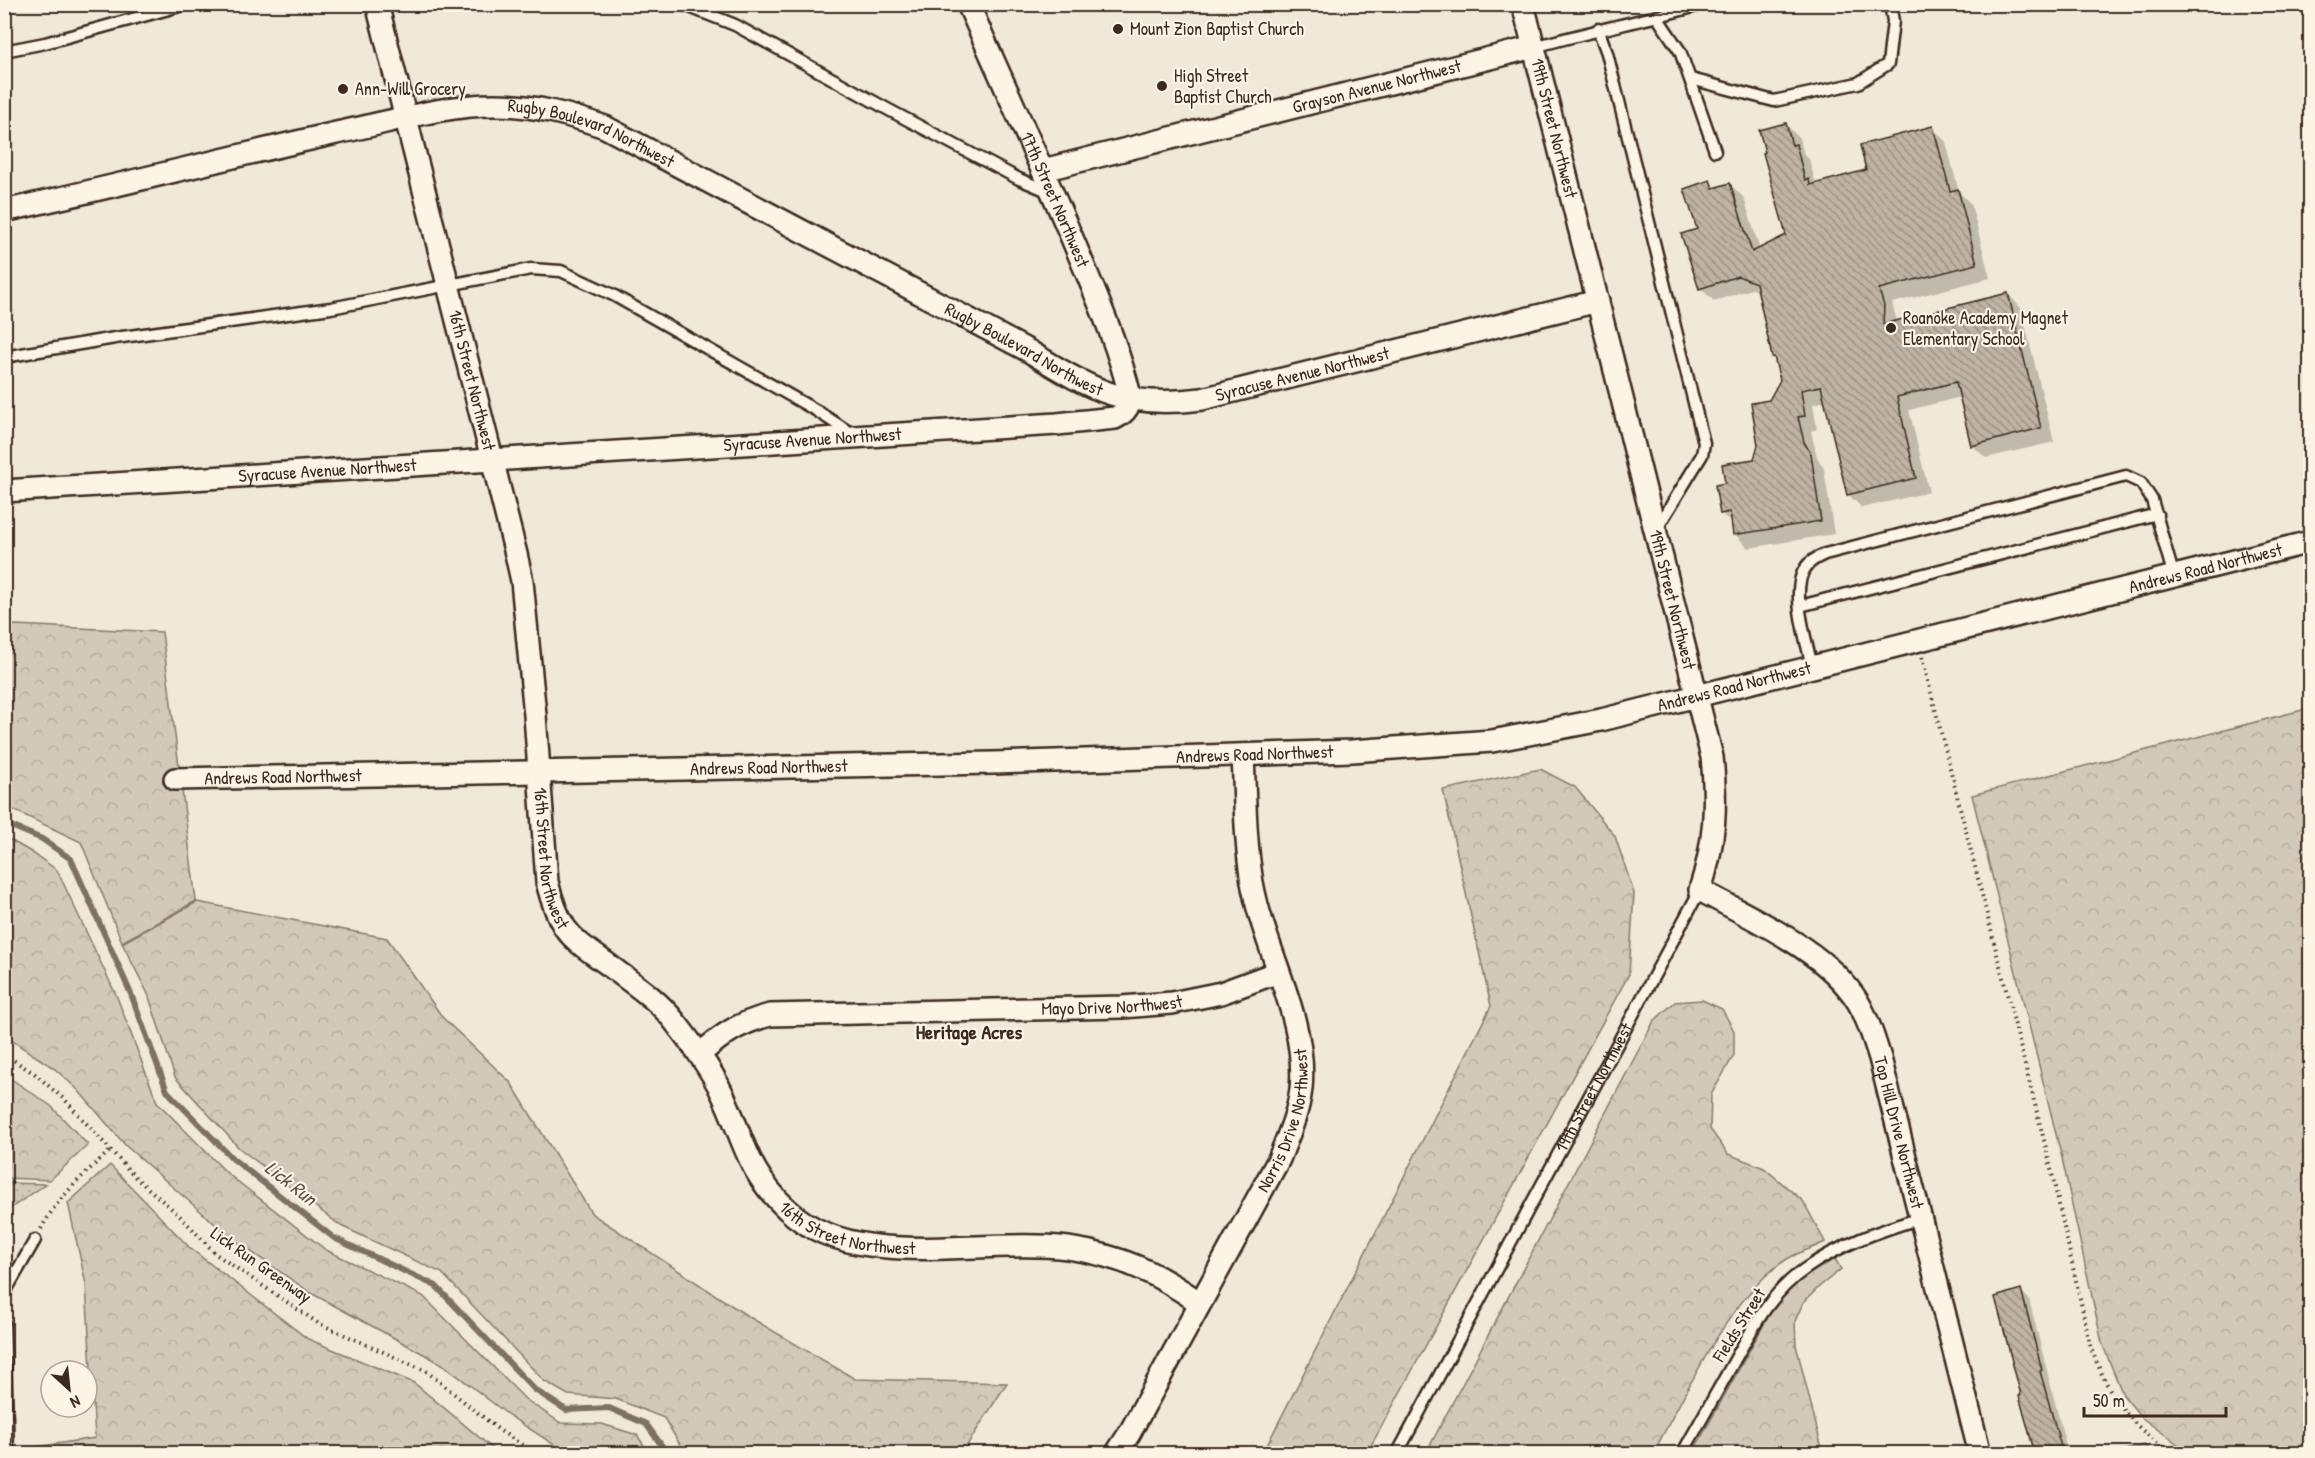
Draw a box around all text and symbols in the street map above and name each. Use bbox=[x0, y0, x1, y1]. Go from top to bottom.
place label: Mount Zion Baptist Church bbox=[1130, 16, 1304, 41]
marker: Mount Zion Baptist Church bbox=[1111, 22, 1125, 36]
street label: Grayson Avenue Northwest bbox=[1290, 53, 1464, 119]
street label: 19th Street Northwest bbox=[1525, 55, 1584, 201]
place label: High Street Baptist Church bbox=[1174, 63, 1272, 109]
place label: Ann-Will Grocery bbox=[355, 76, 466, 101]
marker: High Street Baptist Church bbox=[1155, 79, 1169, 93]
marker: Ann-Will Grocery bbox=[336, 82, 350, 96]
street label: Rugby Boulevard Northwest bbox=[507, 92, 680, 174]
street label: 17th Street Northwest bbox=[1015, 127, 1096, 272]
street label: Rugby Boulevard Northwest bbox=[941, 296, 1108, 402]
place label: Roanoke Academy Magnet Elementary School bbox=[1903, 305, 2069, 351]
street label: 16th Street Northwest bbox=[443, 307, 503, 454]
marker: Roanoke Academy Magnet Elementary School bbox=[1884, 321, 1898, 335]
street label: Syracuse Avenue Northwest bbox=[1213, 340, 1393, 407]
street label: Syracuse Avenue Northwest bbox=[723, 421, 903, 457]
street label: Syracuse Avenue Northwest bbox=[238, 452, 418, 488]
street label: 19th Street Northwest bbox=[1643, 527, 1703, 673]
street label: Andrews Road Northwest bbox=[2126, 536, 2286, 599]
street label: Andrews Road Northwest bbox=[1655, 655, 1814, 717]
street label: Andrews Road Northwest bbox=[1176, 739, 1335, 769]
street label: Andrews Road Northwest bbox=[690, 753, 849, 781]
street label: Andrews Road Northwest bbox=[204, 762, 363, 790]
street label: 16th Street Northwest bbox=[528, 786, 576, 934]
street label: Mayo Drive Northwest bbox=[1041, 988, 1185, 1021]
district label: Heritage Acres bbox=[916, 1018, 1023, 1046]
street label: 19th Street Northwest bbox=[1549, 1018, 1639, 1156]
street label: Norris Drive Northwest bbox=[1250, 1046, 1314, 1196]
street label: Top Hill Drive Northwest bbox=[1868, 1054, 1931, 1212]
water label: Lick Run bbox=[260, 1154, 324, 1213]
street label: 16th Street Northwest bbox=[774, 1195, 916, 1260]
street label: Lick Run Greenway bbox=[206, 1221, 317, 1309]
street label: Fields Street bbox=[1706, 1282, 1772, 1367]
north arrow bbox=[39, 1359, 99, 1419]
scale bar bbox=[2084, 1380, 2226, 1418]
text: 50 m bbox=[2093, 1388, 2125, 1413]
text: N bbox=[67, 1391, 85, 1414]

